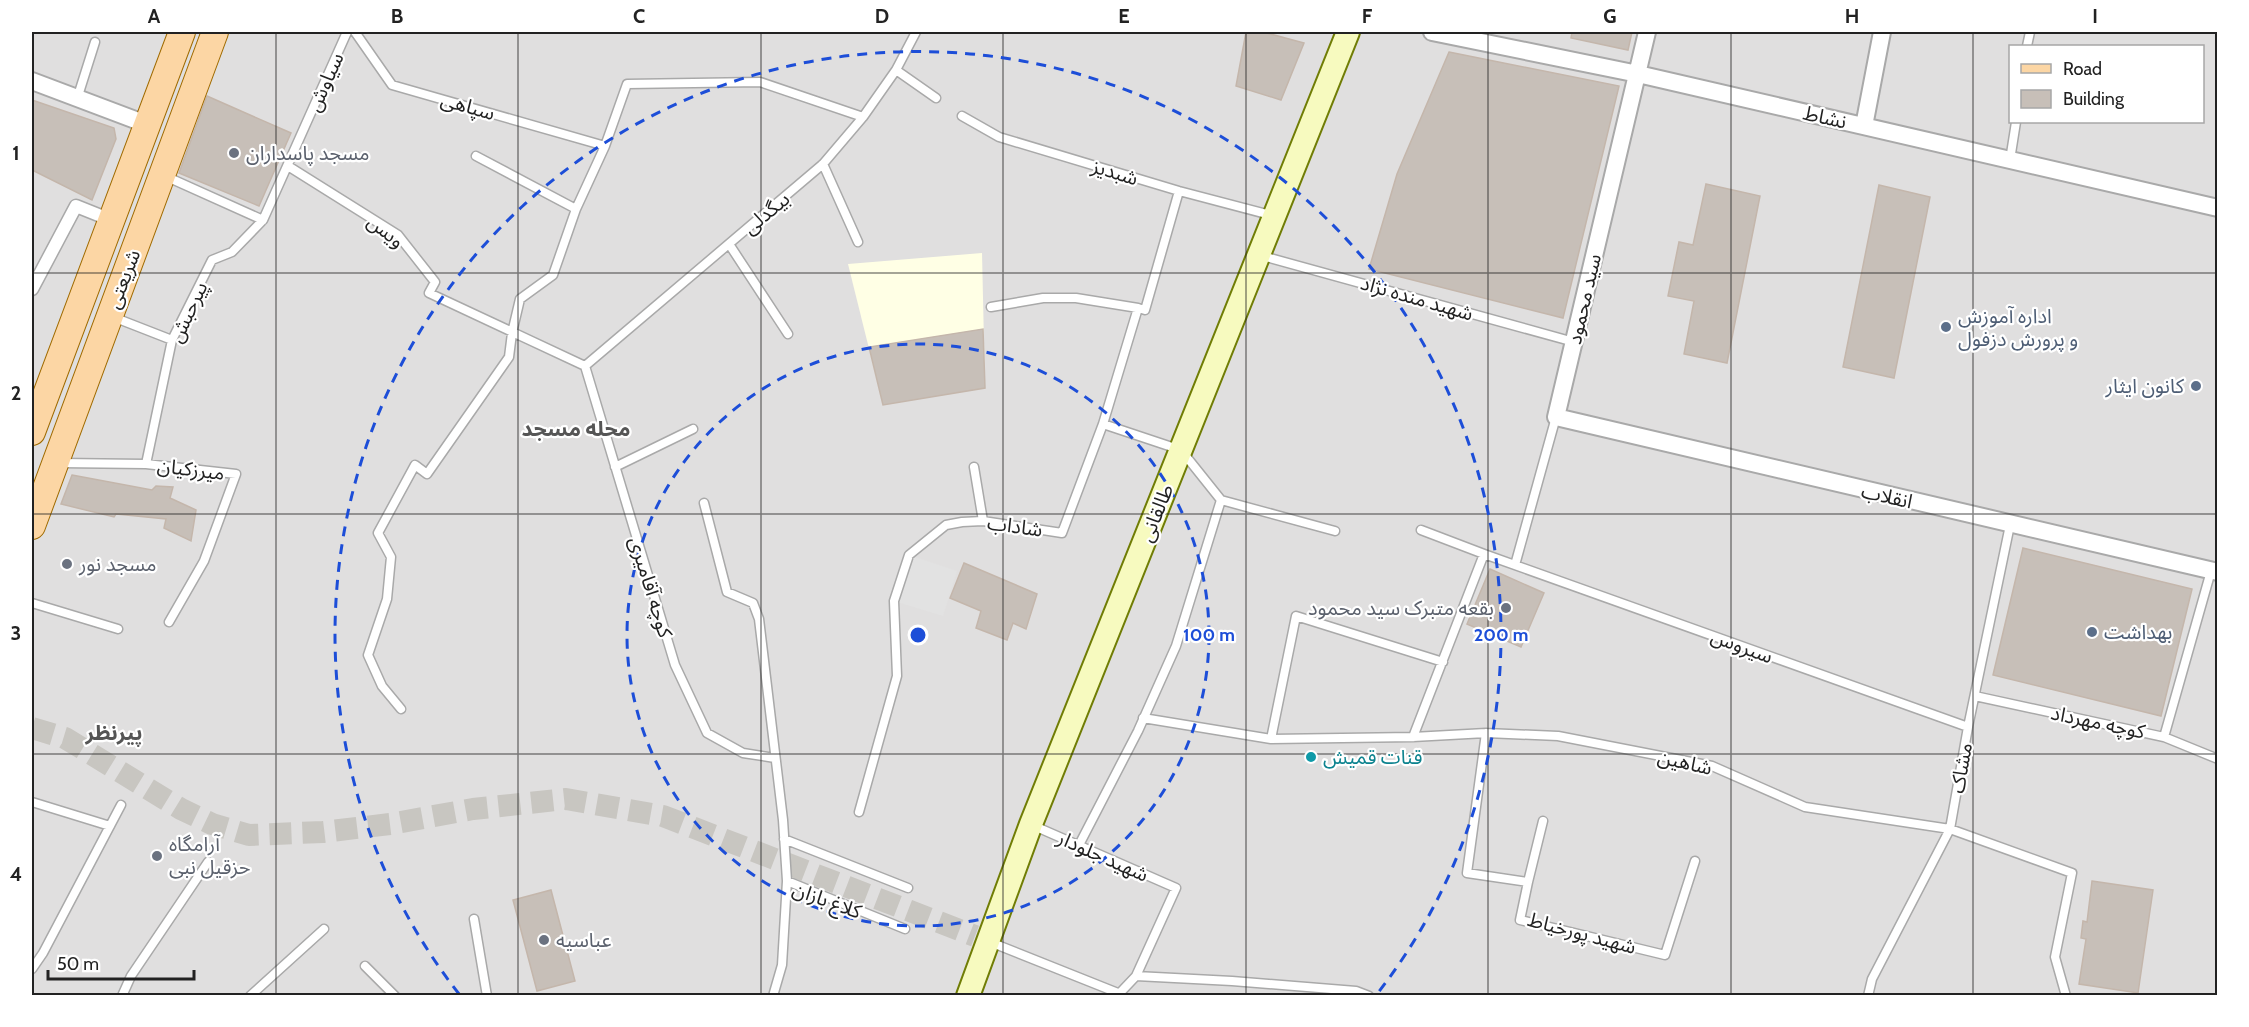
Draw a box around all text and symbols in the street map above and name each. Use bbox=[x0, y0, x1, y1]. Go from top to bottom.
text: A bbox=[148, 4, 161, 28]
text: B bbox=[391, 4, 403, 28]
text: C bbox=[633, 4, 645, 28]
text: D bbox=[875, 4, 889, 28]
text: E bbox=[1118, 4, 1130, 28]
text: F bbox=[1362, 4, 1373, 28]
text: G bbox=[1603, 4, 1617, 28]
text: H bbox=[1845, 4, 1859, 28]
text: I bbox=[2092, 4, 2098, 28]
legend bbox=[2009, 45, 2204, 123]
street label: سیاوش bbox=[301, 49, 349, 115]
text: Road bbox=[2063, 58, 2102, 80]
street label: سپاهی bbox=[438, 87, 498, 126]
text: Building bbox=[2063, 88, 2125, 110]
street label: نشاط bbox=[1801, 100, 1849, 134]
text: 1 bbox=[12, 141, 20, 165]
place label: مسجد پاسداران bbox=[246, 141, 370, 166]
marker: مسجد پاسداران bbox=[227, 146, 241, 160]
street label: شبدیز bbox=[1088, 153, 1141, 190]
street label: بیگدلی bbox=[738, 187, 794, 239]
street label: ویس bbox=[363, 209, 409, 253]
street label: شریعتی bbox=[101, 246, 145, 312]
street label: سید محمود bbox=[1562, 251, 1606, 347]
street label: شهید منده نژاد bbox=[1358, 270, 1476, 326]
street label: پیرحبش bbox=[163, 278, 214, 347]
place label: اداره آموزش و پرورش دزفول bbox=[1958, 304, 2078, 352]
marker: اداره آموزش و پرورش دزفول bbox=[1939, 320, 1953, 334]
place label: کانون ایثار bbox=[2105, 374, 2185, 398]
marker: کانون ایثار bbox=[2189, 379, 2203, 393]
text: 2 bbox=[11, 381, 21, 405]
district label: محله مسجد bbox=[522, 416, 630, 441]
street label: میرزکیان bbox=[156, 453, 226, 485]
street label: انقلاب bbox=[1859, 478, 1915, 514]
street label: طالقانی bbox=[1134, 481, 1178, 545]
street label: شاداب bbox=[986, 510, 1044, 542]
street label: کوچه آقامیری bbox=[623, 534, 678, 641]
place label: مسجد نور bbox=[78, 552, 157, 576]
marker: مسجد نور bbox=[60, 557, 74, 571]
place label: بقعه متبرک سید محمود bbox=[1308, 596, 1494, 620]
marker: بقعه متبرک سید محمود bbox=[1499, 601, 1513, 615]
place label: بهداشت bbox=[2104, 620, 2172, 644]
text: 3 bbox=[11, 621, 21, 645]
text: 100 m bbox=[1183, 624, 1235, 646]
text: 200 m bbox=[1474, 624, 1528, 646]
street label: سیروس bbox=[1708, 624, 1776, 668]
centre of rings bbox=[908, 625, 928, 645]
marker: بهداشت bbox=[2085, 625, 2099, 639]
street label: کوچه مهرداد bbox=[2049, 700, 2148, 745]
district label: پیرنظر bbox=[84, 720, 143, 747]
street label: مشاک bbox=[1945, 741, 1977, 795]
street label: شاهین bbox=[1655, 744, 1715, 780]
place label: قنات قمیش bbox=[1323, 745, 1422, 769]
marker: قنات قمیش bbox=[1304, 750, 1318, 764]
street label: شهید جلودار bbox=[1053, 825, 1152, 887]
place label: آرامگاه حزقیل نبی bbox=[169, 832, 251, 879]
marker: آرامگاه حزقیل نبی bbox=[150, 849, 164, 863]
text: 4 bbox=[10, 862, 22, 886]
street label: کلاغ بازان bbox=[788, 877, 865, 927]
street label: شهید پورخیاط bbox=[1525, 907, 1639, 960]
place label: عباسیه bbox=[556, 928, 612, 952]
marker: عباسیه bbox=[537, 933, 551, 947]
scale bar bbox=[48, 943, 194, 981]
text: 50 m bbox=[57, 953, 99, 975]

